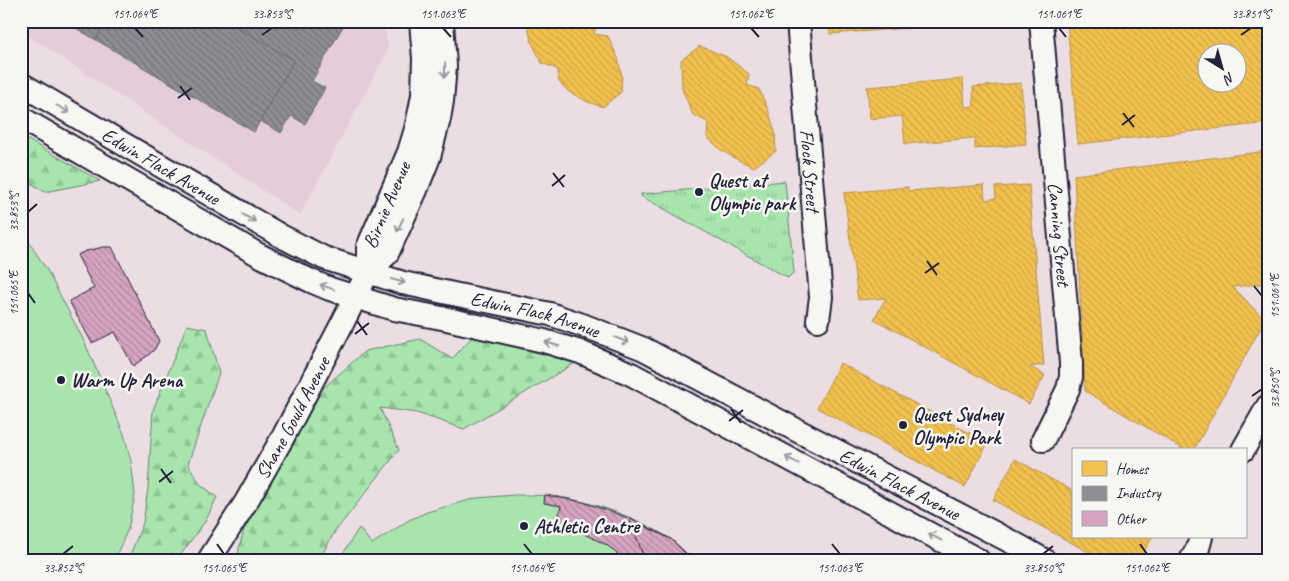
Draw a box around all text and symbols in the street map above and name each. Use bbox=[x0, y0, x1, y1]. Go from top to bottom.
text: 151.064°E bbox=[113, 6, 159, 22]
text: 33.853°S bbox=[253, 6, 293, 22]
text: 151.063°E bbox=[421, 6, 467, 22]
text: 151.062°E bbox=[729, 6, 775, 22]
text: 151.061°E bbox=[1037, 6, 1083, 22]
text: 33.851°S bbox=[1232, 6, 1272, 22]
north arrow bbox=[1196, 42, 1246, 92]
one-way arrow bbox=[440, 62, 450, 78]
text: N bbox=[1219, 69, 1238, 89]
one-way arrow bbox=[56, 104, 70, 114]
street label: Edwin Flack Avenue bbox=[97, 122, 226, 211]
street label: Flock Street bbox=[795, 128, 827, 216]
street label: Birnie Avenue bbox=[357, 156, 416, 252]
place label: Quest at Olympic park bbox=[709, 168, 797, 217]
street label: Canning Street bbox=[1043, 181, 1077, 289]
marker: Quest at Olympic park bbox=[693, 186, 705, 198]
text: 33.853°S bbox=[6, 191, 22, 231]
one-way arrow bbox=[241, 213, 255, 223]
one-way arrow bbox=[394, 217, 404, 232]
text: 151.065°E bbox=[6, 269, 22, 315]
text: 151.061°E bbox=[1267, 272, 1283, 318]
one-way arrow bbox=[389, 276, 405, 286]
one-way arrow bbox=[320, 282, 335, 291]
street label: Edwin Flack Avenue bbox=[468, 285, 605, 344]
one-way arrow bbox=[614, 336, 629, 345]
one-way arrow bbox=[544, 338, 560, 348]
street label: Shane Gould Avenue bbox=[249, 351, 336, 483]
place label: Warm Up Arena bbox=[71, 368, 184, 393]
text: 33.850°S bbox=[1267, 368, 1283, 408]
marker: Warm Up Arena bbox=[55, 374, 67, 386]
place label: Quest Sydney Olympic Park bbox=[913, 402, 1005, 451]
marker: Quest Sydney Olympic Park bbox=[897, 419, 909, 431]
street label: Edwin Flack Avenue bbox=[835, 442, 966, 526]
legend bbox=[1072, 448, 1246, 538]
one-way arrow bbox=[785, 455, 800, 464]
text: Homes bbox=[1116, 460, 1150, 479]
text: Industry bbox=[1116, 484, 1163, 503]
text: Other bbox=[1116, 510, 1147, 529]
place label: Athletic Centre bbox=[534, 514, 641, 539]
marker: Athletic Centre bbox=[518, 520, 530, 532]
one-way arrow bbox=[928, 532, 943, 542]
text: 33.852°S bbox=[44, 560, 84, 576]
text: 151.065°E bbox=[202, 560, 248, 576]
text: 151.064°E bbox=[510, 560, 556, 576]
text: 151.063°E bbox=[818, 560, 864, 576]
text: 33.850°S bbox=[1024, 560, 1064, 576]
text: 151.062°E bbox=[1125, 560, 1171, 576]

